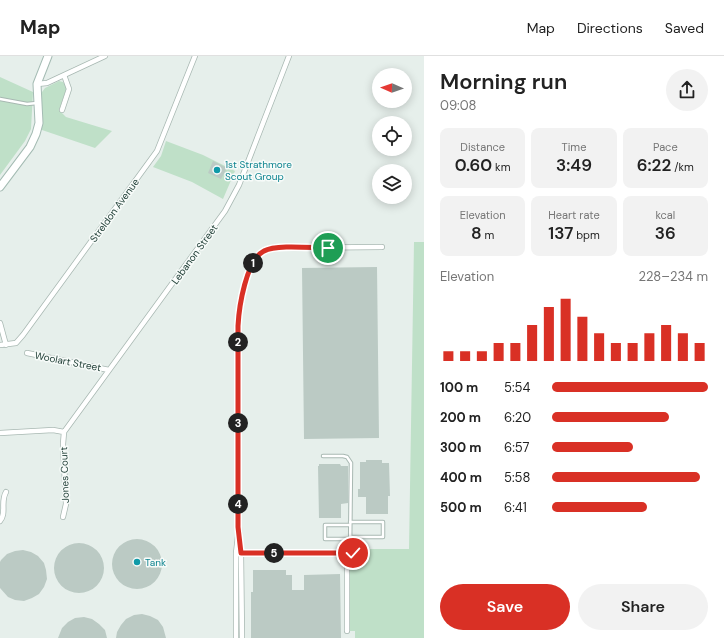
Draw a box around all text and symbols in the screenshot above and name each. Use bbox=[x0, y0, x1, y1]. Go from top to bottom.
text: Map bbox=[20, 15, 60, 40]
text: Map bbox=[527, 19, 555, 37]
text: Directions bbox=[577, 19, 643, 37]
text: Saved bbox=[665, 19, 704, 37]
text: Morning run bbox=[440, 67, 567, 96]
north arrow bbox=[372, 68, 412, 108]
map controls bbox=[372, 68, 412, 204]
button: share bbox=[666, 69, 708, 111]
text: 09:08 bbox=[440, 97, 476, 114]
button: locate bbox=[372, 116, 412, 156]
text: Distance bbox=[460, 140, 505, 154]
text: Time bbox=[562, 140, 586, 154]
text: Pace bbox=[653, 140, 678, 154]
text: 0.60 bbox=[455, 154, 492, 176]
text: 3:49 bbox=[556, 154, 592, 176]
text: 6:22 bbox=[637, 154, 671, 176]
place label: 1st Strathmore Scout Group bbox=[225, 158, 292, 183]
text: km bbox=[492, 160, 510, 174]
text: /km bbox=[671, 160, 694, 174]
button: layers bbox=[372, 164, 412, 204]
marker: 1st Strathmore Scout Group bbox=[212, 165, 222, 175]
street label: Streldon Avenue bbox=[87, 176, 142, 245]
text: Elevation bbox=[460, 208, 506, 222]
text: Heart rate bbox=[548, 208, 600, 222]
text: kcal bbox=[655, 208, 675, 222]
street label: Lebanon Street bbox=[168, 222, 221, 287]
text: 8 bbox=[471, 222, 482, 244]
text: 137 bbox=[548, 222, 573, 244]
text: 36 bbox=[655, 222, 676, 244]
text: m bbox=[482, 228, 494, 242]
text: bpm bbox=[573, 228, 600, 242]
pin bbox=[311, 231, 345, 265]
icon: arrive bbox=[317, 237, 339, 259]
pin: 1 bbox=[243, 253, 263, 273]
text: 1 bbox=[251, 256, 255, 270]
text: Elevation bbox=[440, 268, 494, 285]
text: 228–234 m bbox=[639, 268, 708, 285]
pin: 2 bbox=[228, 332, 248, 352]
text: 2 bbox=[235, 335, 241, 349]
street label: Woolart Street bbox=[34, 349, 102, 374]
text: 100 m bbox=[440, 379, 478, 396]
text: 5:54 bbox=[504, 379, 530, 396]
text: 200 m bbox=[440, 409, 481, 426]
text: 6:20 bbox=[504, 409, 531, 426]
pin: 3 bbox=[228, 413, 248, 433]
text: 3 bbox=[235, 416, 241, 430]
text: 300 m bbox=[440, 439, 481, 456]
text: 6:57 bbox=[504, 439, 529, 456]
street label: Jones Court bbox=[57, 446, 72, 503]
text: 400 m bbox=[440, 469, 482, 486]
text: 5:58 bbox=[504, 469, 530, 486]
pin: 4 bbox=[228, 494, 248, 514]
text: 4 bbox=[234, 497, 242, 511]
text: 500 m bbox=[440, 499, 482, 516]
text: 6:41 bbox=[504, 499, 527, 516]
pin bbox=[336, 536, 370, 570]
icon: check bbox=[342, 542, 364, 564]
pin: 5 bbox=[264, 543, 284, 563]
text: 5 bbox=[271, 546, 277, 560]
place label: Tank bbox=[145, 556, 166, 569]
marker: Tank bbox=[132, 557, 142, 567]
button: Save bbox=[440, 584, 570, 630]
button: Share bbox=[578, 584, 708, 630]

